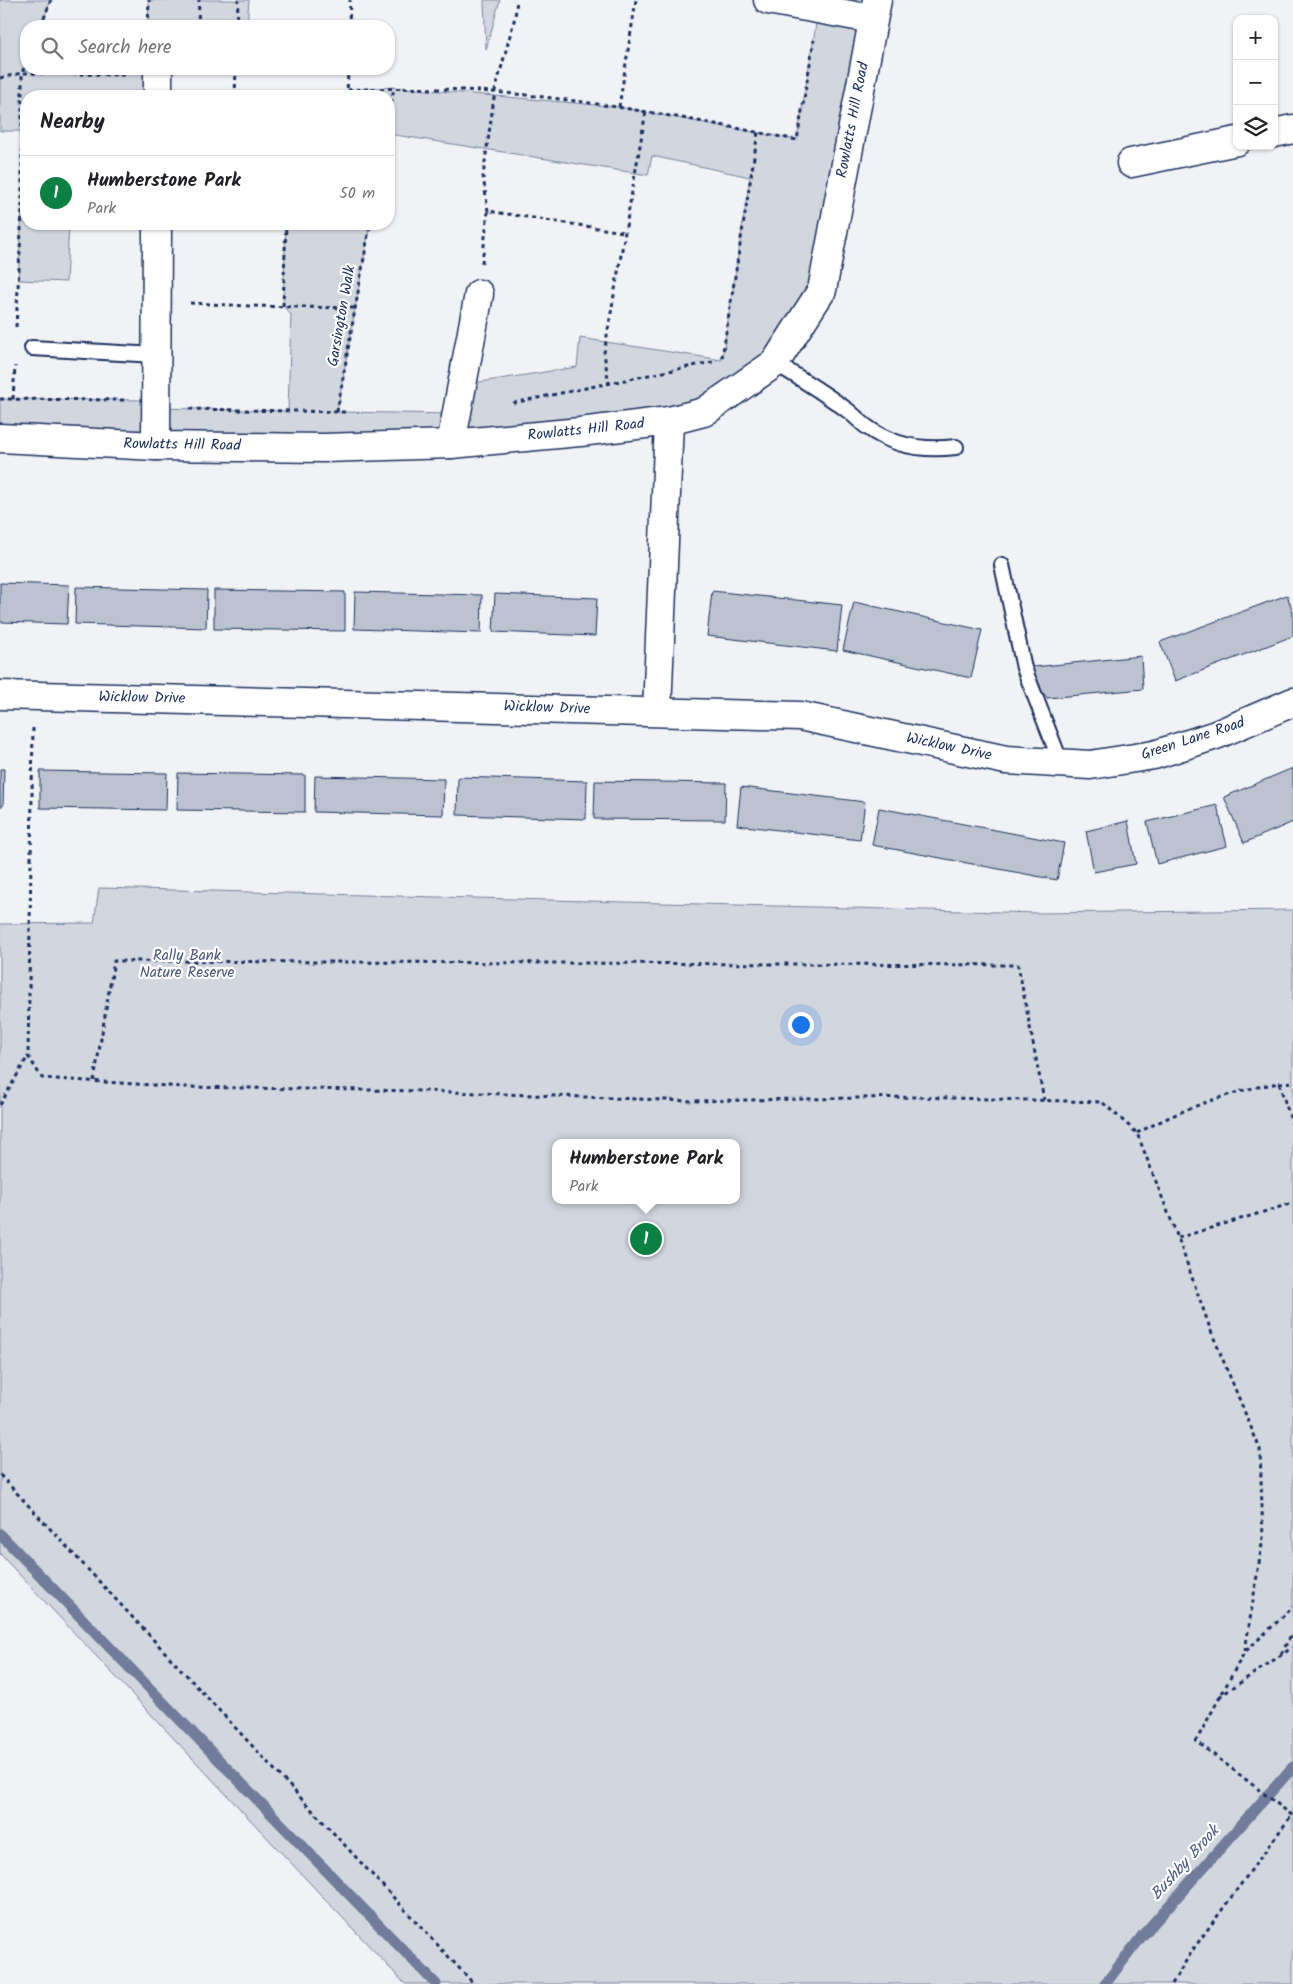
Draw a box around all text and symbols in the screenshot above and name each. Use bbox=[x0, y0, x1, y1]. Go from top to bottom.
map controls bbox=[1233, 15, 1278, 150]
button: + bbox=[1233, 15, 1278, 60]
search box bbox=[20, 20, 395, 75]
text: Search here bbox=[78, 33, 172, 63]
icon: search bbox=[38, 34, 66, 62]
street label: Rowlatts Hill Road bbox=[830, 60, 876, 180]
button: − bbox=[1233, 60, 1278, 105]
button: layers bbox=[1233, 105, 1278, 150]
text: Nearby bbox=[40, 106, 105, 139]
text: Humberstone Park bbox=[87, 166, 241, 196]
text: 1 bbox=[54, 181, 58, 206]
text: 50 m bbox=[339, 181, 375, 206]
text: Park bbox=[87, 196, 116, 221]
street label: Garsington Walk bbox=[321, 263, 363, 368]
street label: Rowlatts Hill Road bbox=[526, 412, 646, 448]
street label: Rowlatts Hill Road bbox=[123, 432, 241, 458]
street label: Wicklow Drive bbox=[98, 685, 186, 711]
street label: Wicklow Drive bbox=[503, 694, 591, 722]
street label: Green Lane Road bbox=[1138, 711, 1248, 767]
street label: Wicklow Drive bbox=[904, 726, 994, 768]
park label: Rally Bank Nature Reserve bbox=[140, 944, 235, 985]
your location bbox=[788, 1012, 814, 1038]
popup bbox=[552, 1139, 740, 1204]
text: Humberstone Park bbox=[569, 1144, 723, 1174]
text: Park bbox=[569, 1174, 598, 1199]
pin: 1 bbox=[630, 1220, 662, 1258]
water label: Bushby Brook bbox=[1145, 1818, 1227, 1906]

